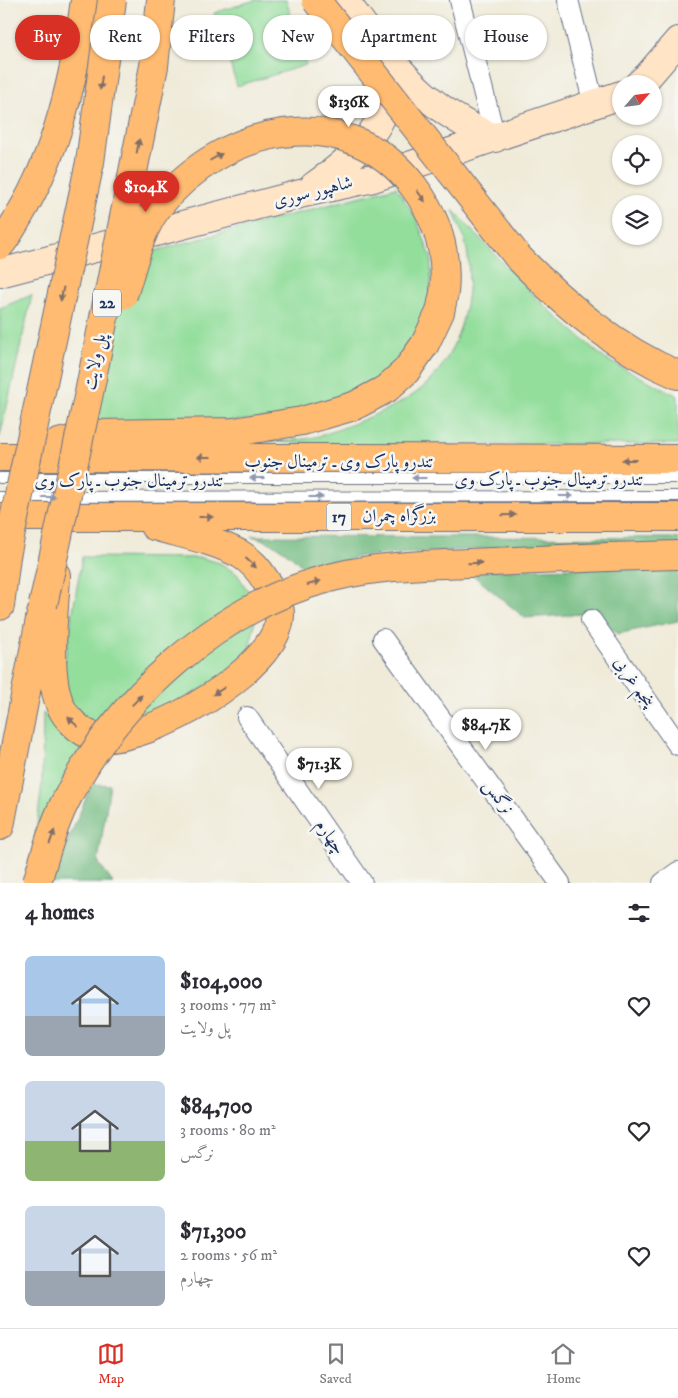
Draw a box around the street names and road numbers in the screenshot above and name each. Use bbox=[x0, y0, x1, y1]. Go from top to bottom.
street label: شاهپور سوری bbox=[271, 171, 355, 213]
road number: 22 bbox=[93, 290, 121, 316]
street label: پل ولایت bbox=[79, 330, 113, 392]
street label: تندرو پارک وی ـ ترمینال جنوب bbox=[244, 451, 434, 474]
street label: تندرو ترمینال جنوب ـ پارک وی bbox=[454, 469, 644, 492]
street label: تندرو ترمینال جنوب ـ پارک وی bbox=[34, 470, 224, 493]
street label: بزرگراه چمران bbox=[362, 502, 436, 528]
road number: 17 bbox=[326, 504, 352, 530]
street label: پنجم غربی bbox=[604, 652, 660, 716]
street label: نرگس bbox=[478, 775, 518, 819]
street label: چهارم bbox=[307, 815, 350, 861]

